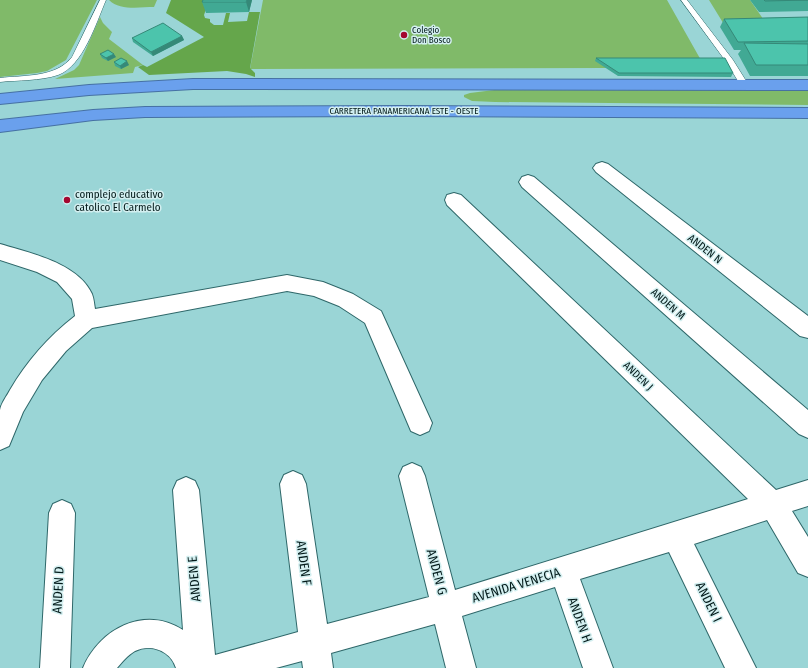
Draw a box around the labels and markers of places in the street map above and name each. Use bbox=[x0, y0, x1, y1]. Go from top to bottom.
place label: Colegio Don Bosco bbox=[412, 25, 451, 45]
marker: Colegio Don Bosco bbox=[399, 30, 409, 40]
place label: complejo educativo catolico El Carmelo bbox=[75, 188, 163, 214]
marker: complejo educativo catolico El Carmelo bbox=[62, 195, 72, 205]

